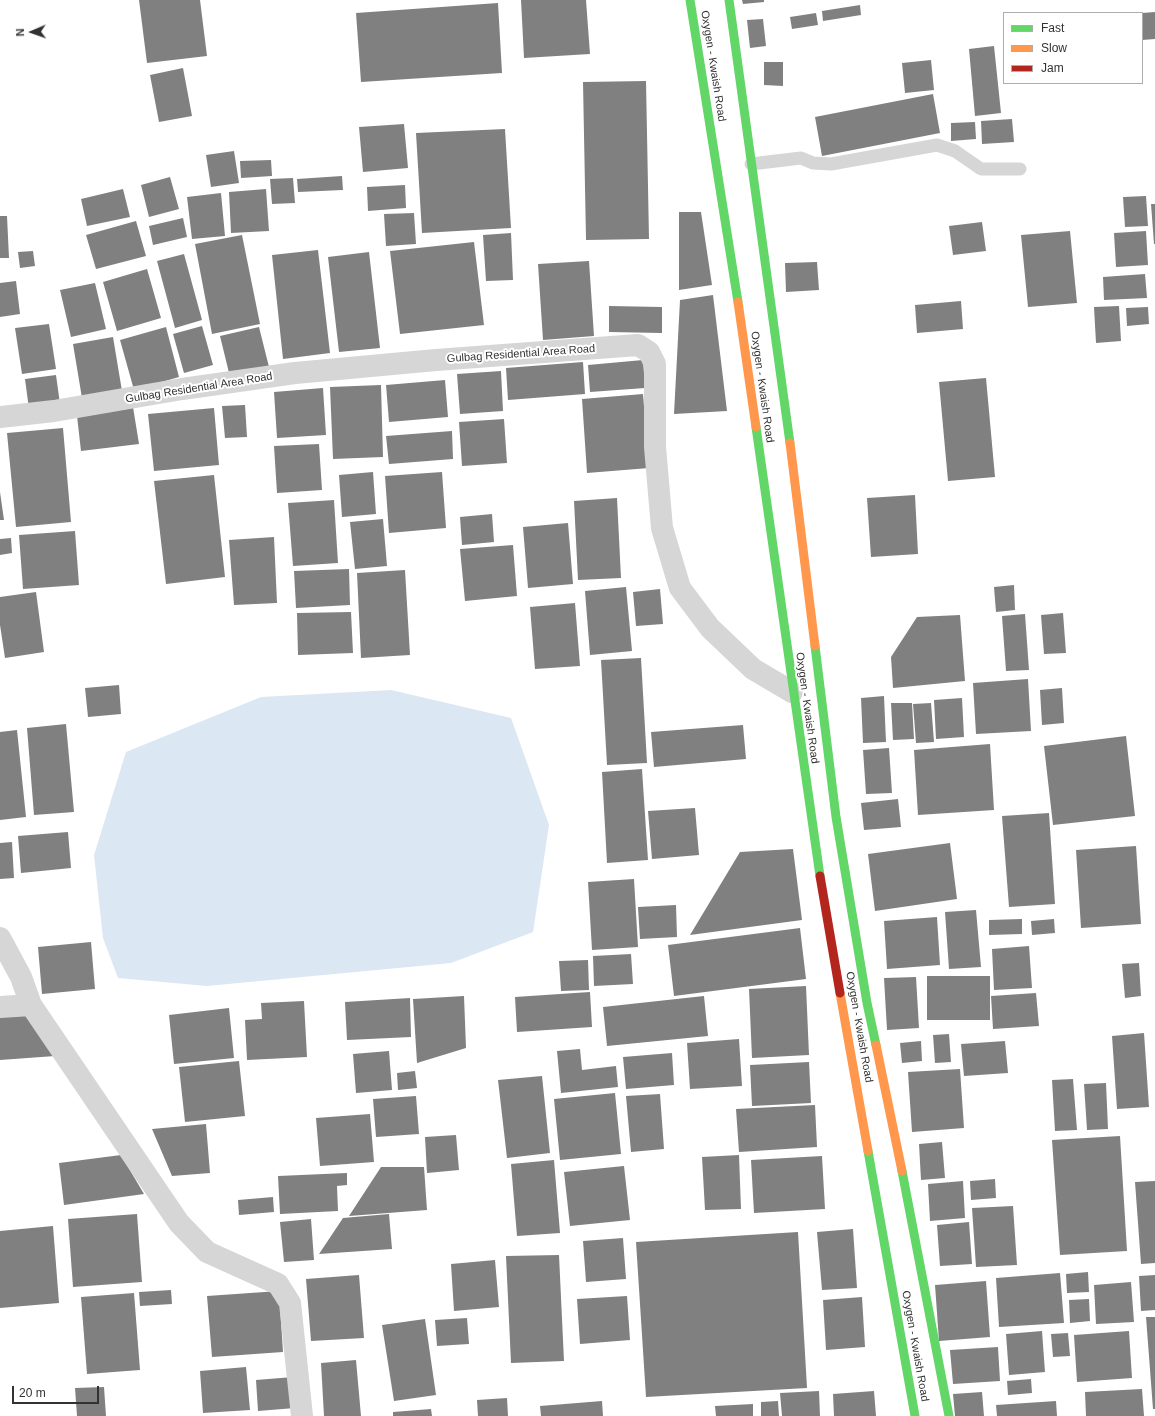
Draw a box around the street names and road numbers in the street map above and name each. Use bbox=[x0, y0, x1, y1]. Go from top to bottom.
street label: Oxygen - Kwaish Road bbox=[698, 9, 728, 123]
street label: Oxygen - Kwaish Road bbox=[748, 330, 776, 444]
street label: Gulbag Residential Area Road bbox=[446, 342, 596, 366]
street label: Gulbag Residential Area Road bbox=[125, 370, 273, 406]
street label: Oxygen - Kwaish Road bbox=[793, 651, 821, 765]
street label: Oxygen - Kwaish Road bbox=[843, 970, 875, 1084]
street label: Oxygen - Kwaish Road bbox=[899, 1289, 931, 1403]

